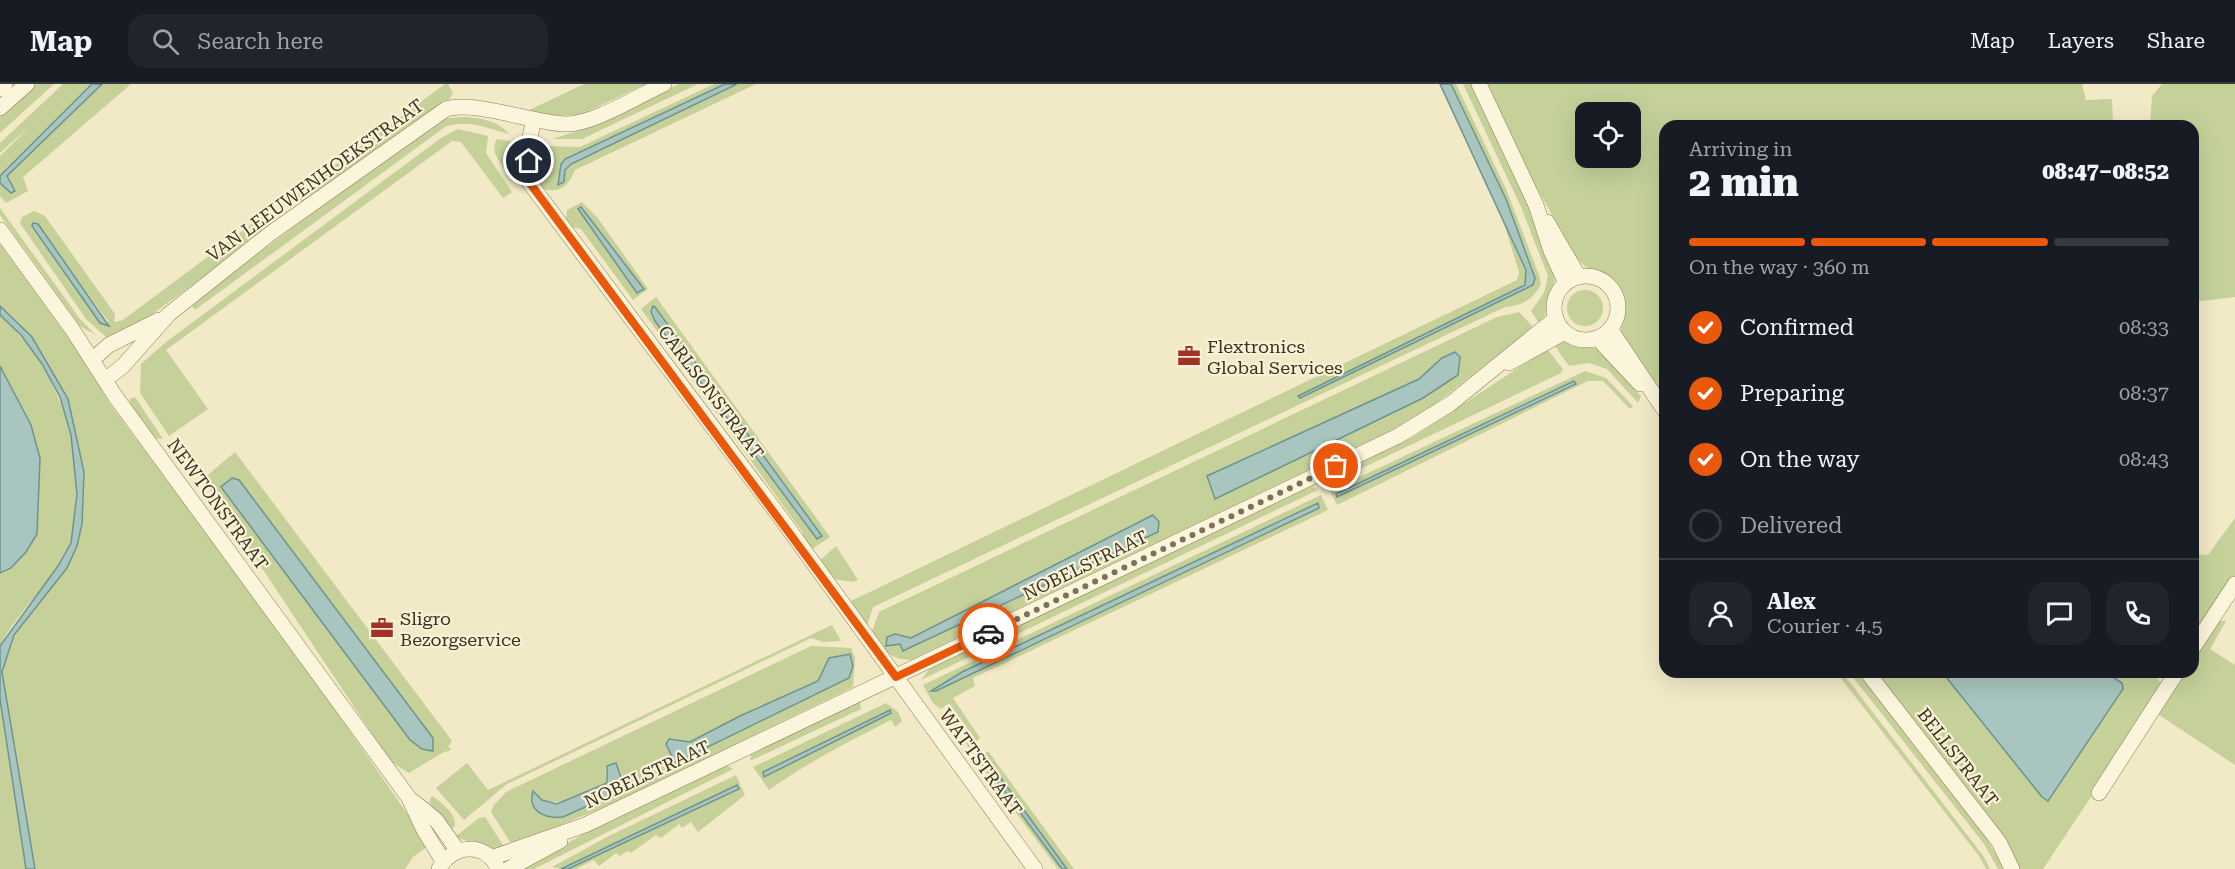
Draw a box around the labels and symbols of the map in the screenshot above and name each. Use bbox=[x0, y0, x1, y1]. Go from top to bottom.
street label: VAN LEEUWENHOEKSTRAAT bbox=[203, 94, 427, 266]
pin bbox=[503, 135, 554, 186]
street label: CARLSONSTRAAT bbox=[654, 321, 768, 463]
place label: Flextronics Global Services bbox=[1207, 336, 1343, 378]
office icon: Flextronics Global Services bbox=[1176, 343, 1202, 369]
street label: NEWTONSTRAAT bbox=[163, 434, 273, 574]
pin bbox=[1310, 440, 1361, 491]
street label: NOBELSTRAAT bbox=[1019, 526, 1151, 604]
courier bbox=[958, 603, 1018, 663]
place label: Sligro Bezorgservice bbox=[400, 608, 521, 650]
office icon: Sligro Bezorgservice bbox=[369, 615, 395, 641]
street label: BELLSTRAAT bbox=[1913, 704, 2003, 810]
street label: WATTSTRAAT bbox=[935, 705, 1027, 819]
street label: NOBELSTRAAT bbox=[581, 736, 713, 812]

